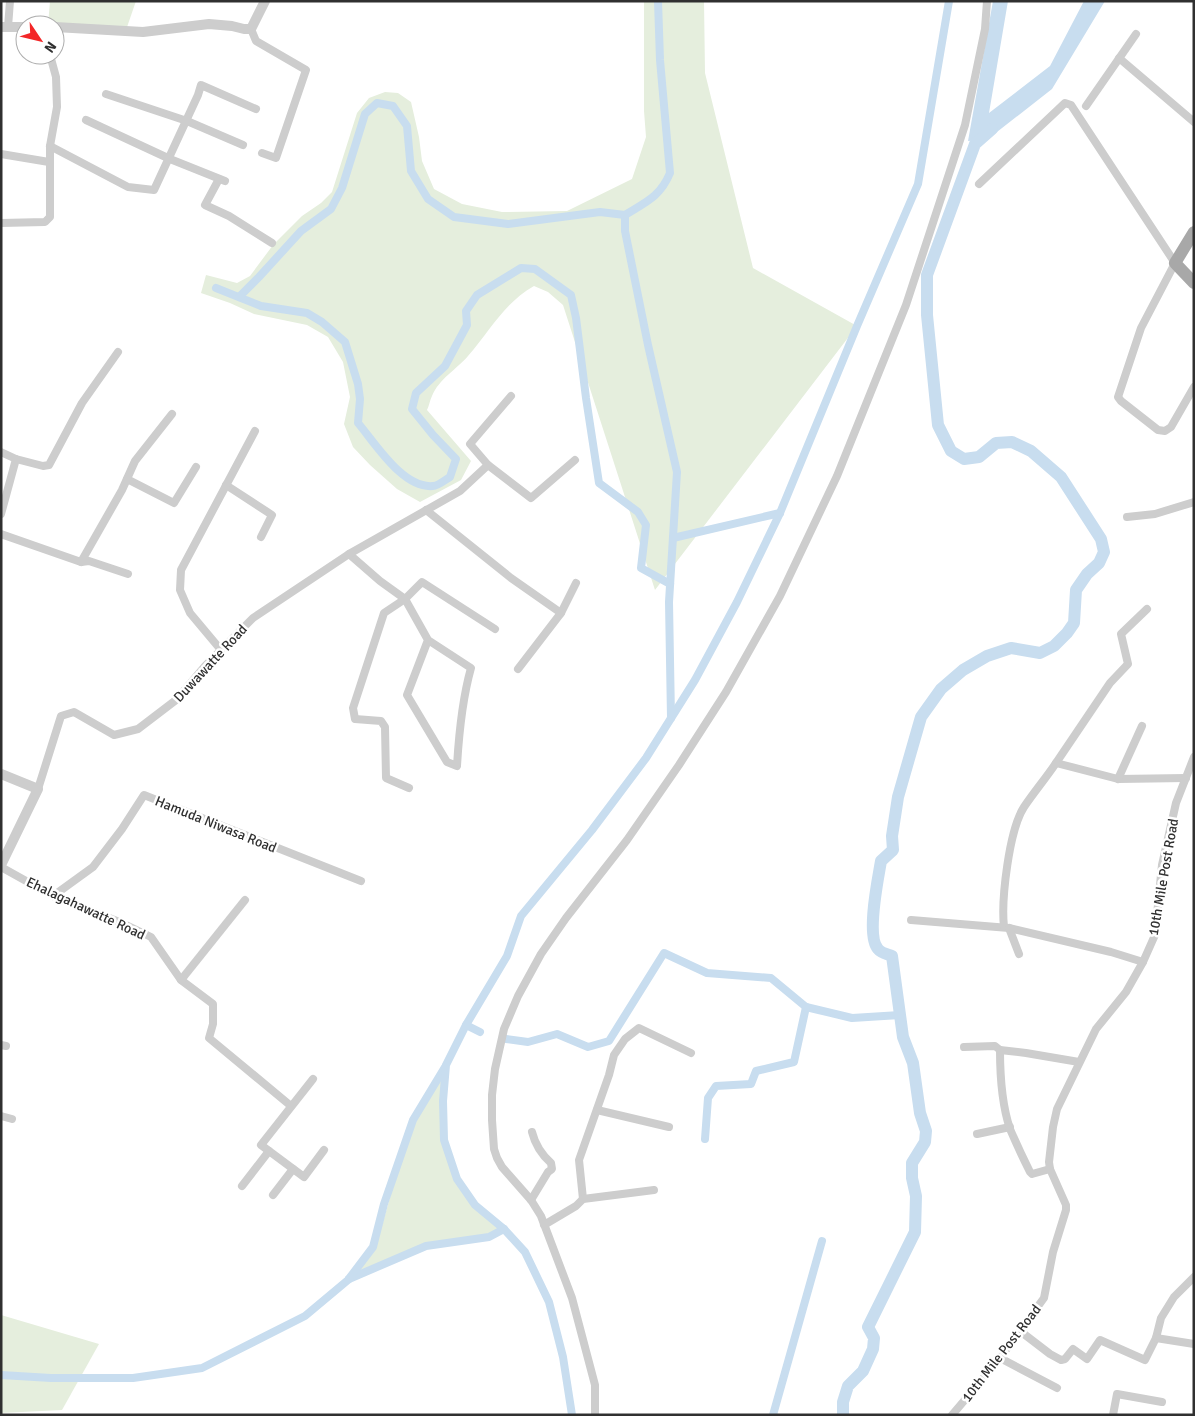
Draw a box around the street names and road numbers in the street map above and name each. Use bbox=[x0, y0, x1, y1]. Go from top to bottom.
street label: Duwawatte Road bbox=[170, 621, 251, 706]
street label: Hamuda Niwasa Road bbox=[153, 792, 279, 857]
street label: 10th Mile Post Road bbox=[1145, 817, 1182, 937]
street label: Ehalagahawatte Road bbox=[23, 873, 148, 944]
street label: 10th Mile Post Road bbox=[958, 1301, 1045, 1405]

